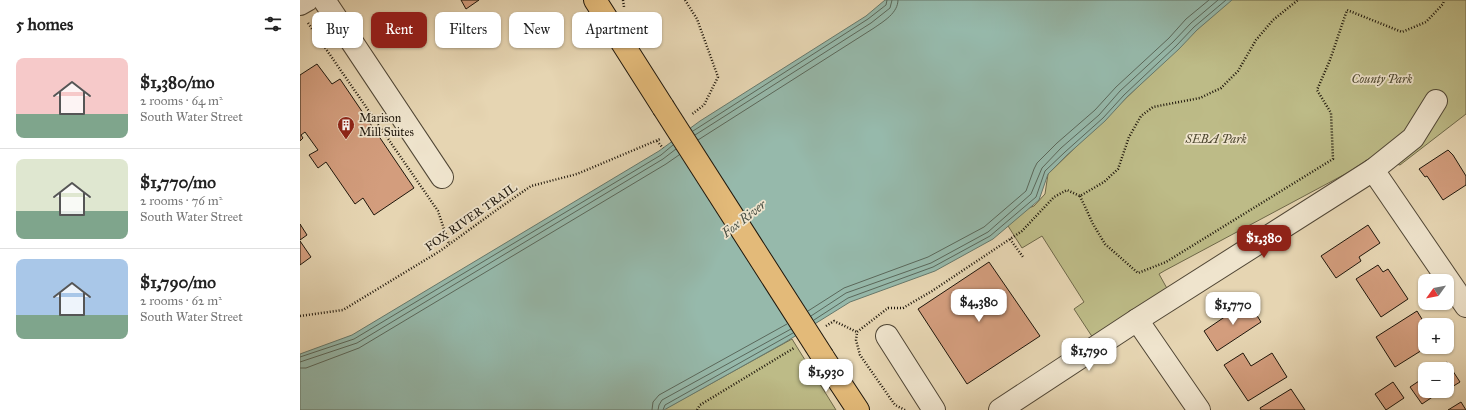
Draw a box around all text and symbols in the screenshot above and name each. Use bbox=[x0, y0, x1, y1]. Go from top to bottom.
chip: Buy bbox=[312, 12, 363, 48]
chip: Rent bbox=[371, 12, 427, 48]
chip: Filters bbox=[435, 12, 501, 48]
chip: New bbox=[509, 12, 564, 48]
chip: Apartment bbox=[572, 12, 662, 48]
icon: filters bbox=[262, 13, 284, 35]
text: 5 homes bbox=[16, 14, 73, 35]
text: $1,380/mo bbox=[140, 72, 215, 93]
park label: County Park bbox=[1352, 72, 1413, 86]
icon: home bbox=[48, 74, 96, 122]
text: 2 rooms · 64 m² bbox=[140, 93, 223, 109]
text: South Water Street bbox=[140, 109, 243, 125]
place label: Marison Mill Suites bbox=[359, 111, 414, 139]
building icon: Marison Mill Suites bbox=[336, 115, 356, 140]
park label: SEBA Park bbox=[1184, 132, 1247, 146]
text: $1,770/mo bbox=[140, 172, 216, 193]
icon: home bbox=[48, 175, 96, 223]
street label: FOX RIVER TRAIL bbox=[422, 180, 520, 254]
text: 2 rooms · 76 m² bbox=[140, 193, 222, 209]
water label: Fox River bbox=[718, 196, 770, 242]
text: South Water Street bbox=[140, 209, 243, 225]
pin: $1,380 bbox=[1231, 225, 1297, 259]
text: $1,380 bbox=[1246, 230, 1282, 246]
text: $1,790/mo bbox=[140, 272, 216, 293]
north arrow bbox=[1418, 274, 1454, 310]
map controls bbox=[1418, 274, 1454, 398]
icon: home bbox=[48, 275, 96, 323]
pin: $4,380 bbox=[946, 289, 1012, 323]
pin: $1,770 bbox=[1200, 292, 1266, 326]
text: 2 rooms · 62 m² bbox=[140, 293, 222, 309]
text: $4,380 bbox=[960, 294, 998, 310]
text: $1,770 bbox=[1215, 297, 1252, 313]
text: South Water Street bbox=[140, 309, 243, 325]
button: + bbox=[1418, 318, 1454, 354]
pin: $1,790 bbox=[1056, 338, 1122, 372]
text: $1,790 bbox=[1070, 343, 1108, 359]
pin: $1,930 bbox=[793, 359, 859, 393]
button: − bbox=[1418, 362, 1454, 398]
text: $1,930 bbox=[808, 364, 844, 380]

